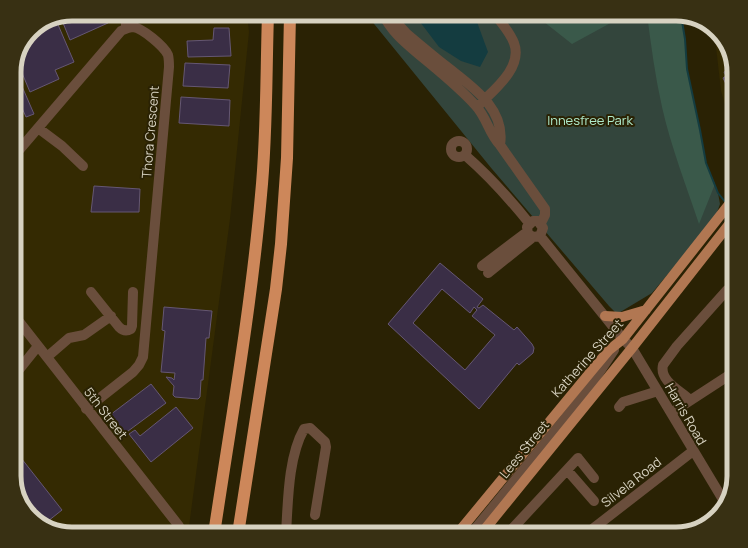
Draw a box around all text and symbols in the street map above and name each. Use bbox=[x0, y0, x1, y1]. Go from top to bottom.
street label: Thora Crescent bbox=[137, 85, 163, 179]
park label: Innesfree Park bbox=[547, 111, 633, 129]
street label: Katherine Street bbox=[547, 315, 627, 401]
street label: Harris Road bbox=[661, 380, 711, 448]
street label: 5th Street bbox=[80, 383, 132, 443]
street label: Lees Street bbox=[495, 416, 553, 482]
street label: Silvela Road bbox=[597, 453, 665, 511]

